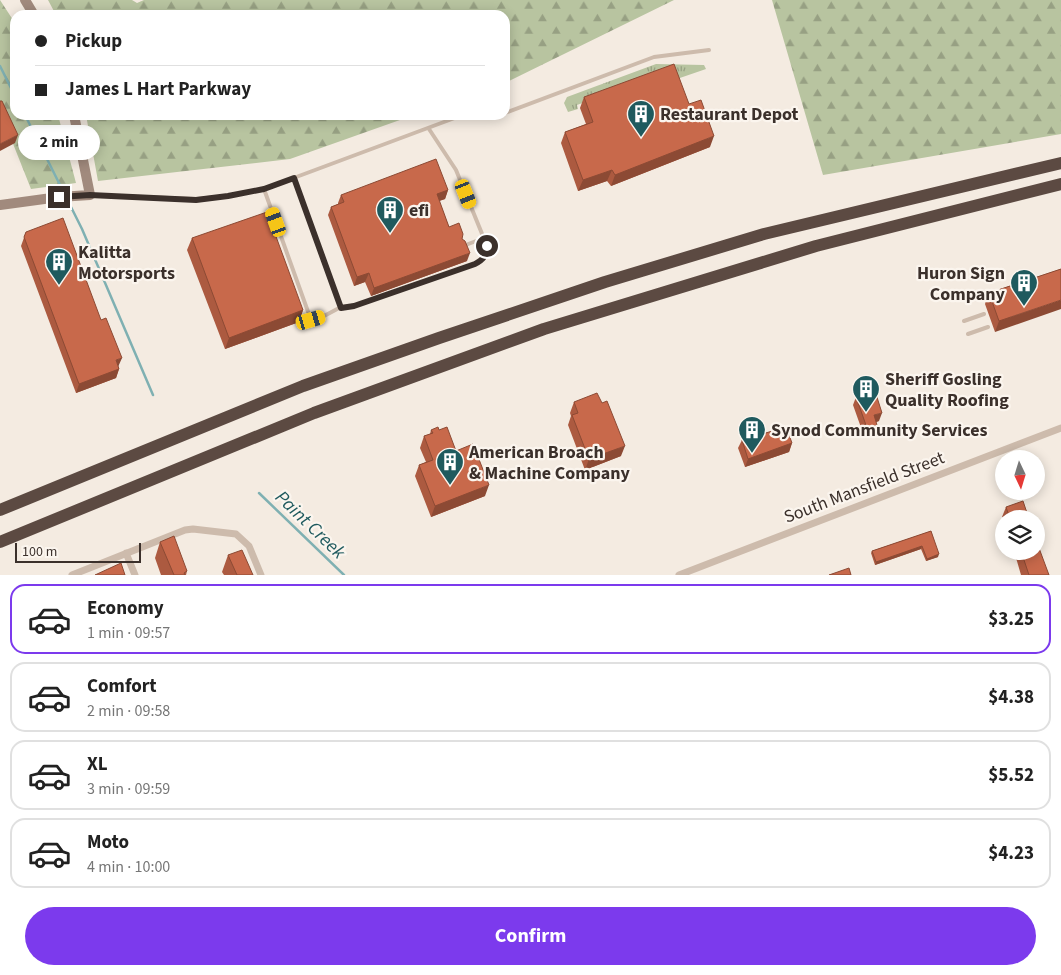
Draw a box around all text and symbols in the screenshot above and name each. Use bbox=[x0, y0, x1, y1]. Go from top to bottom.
text: Pickup bbox=[65, 28, 122, 55]
text: James L Hart Parkway bbox=[65, 76, 251, 103]
building icon: Restaurant Depot bbox=[626, 99, 656, 138]
place label: Restaurant Depot bbox=[660, 102, 799, 127]
callout: 2 min bbox=[18, 124, 100, 160]
text: 2 min bbox=[40, 131, 78, 153]
car bbox=[453, 177, 478, 211]
route end bbox=[48, 186, 70, 208]
building icon: efi bbox=[375, 195, 405, 234]
place label: efi bbox=[409, 198, 429, 223]
car bbox=[263, 205, 288, 239]
route start bbox=[476, 235, 498, 257]
place label: Kalitta Motorsports bbox=[78, 240, 175, 286]
building icon: Kalitta Motorsports bbox=[44, 247, 74, 286]
place label: Huron Sign Company bbox=[917, 261, 1006, 307]
building icon: Huron Sign Company bbox=[1009, 268, 1039, 307]
car bbox=[294, 309, 327, 331]
place label: Sheriff Gosling Quality Roofing bbox=[885, 367, 1009, 413]
building icon: Sheriff Gosling Quality Roofing bbox=[851, 374, 881, 413]
building icon: Synod Community Services bbox=[737, 415, 767, 454]
place label: Synod Community Services bbox=[771, 418, 988, 443]
place label: American Broach & Machine Company bbox=[468, 440, 630, 486]
street label: South Mansfield Street bbox=[780, 445, 948, 530]
building icon: American Broach & Machine Company bbox=[435, 447, 465, 486]
north arrow bbox=[995, 450, 1045, 500]
map controls bbox=[995, 450, 1045, 560]
water label: Paint Creek bbox=[269, 485, 352, 566]
button: layers bbox=[995, 510, 1045, 560]
scale bar bbox=[15, 540, 141, 563]
text: 100 m bbox=[22, 542, 57, 562]
text: Economy bbox=[87, 595, 164, 622]
icon: car bbox=[27, 597, 72, 642]
text: $3.25 bbox=[988, 606, 1034, 633]
text: 1 min · 09:57 bbox=[87, 622, 170, 644]
text: Comfort bbox=[87, 673, 157, 700]
icon: car bbox=[27, 675, 72, 720]
text: $4.38 bbox=[988, 684, 1034, 711]
text: 2 min · 09:58 bbox=[87, 700, 170, 722]
text: XL bbox=[87, 751, 108, 778]
icon: car bbox=[27, 753, 72, 798]
text: $5.52 bbox=[988, 762, 1034, 789]
text: 3 min · 09:59 bbox=[87, 778, 170, 800]
text: Moto bbox=[87, 829, 129, 856]
icon: car bbox=[27, 831, 72, 876]
text: $4.23 bbox=[988, 840, 1034, 867]
text: 4 min · 10:00 bbox=[87, 856, 170, 878]
button: Confirm bbox=[25, 907, 1036, 965]

